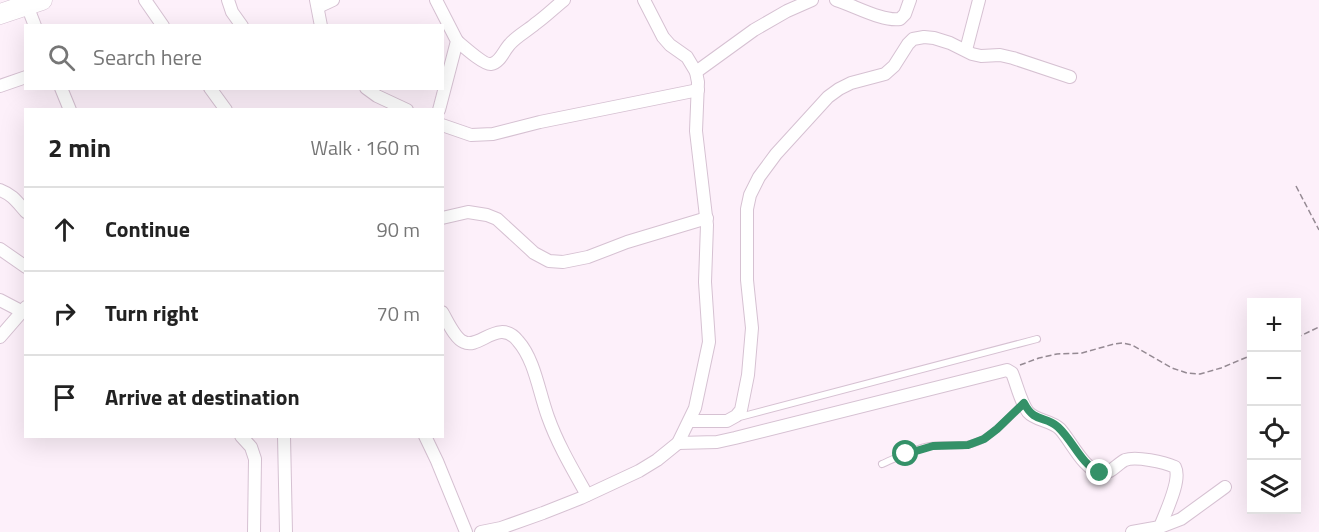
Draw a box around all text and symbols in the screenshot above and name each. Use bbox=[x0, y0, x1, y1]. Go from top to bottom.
search box bbox=[24, 24, 444, 90]
text: Search here bbox=[93, 40, 202, 74]
icon: search bbox=[45, 41, 78, 74]
text: 2 min bbox=[48, 128, 111, 167]
text: Walk · 160 m bbox=[311, 132, 420, 163]
text: Continue bbox=[105, 212, 190, 246]
icon: ahead bbox=[48, 213, 81, 246]
text: 90 m bbox=[376, 214, 420, 245]
text: Turn right bbox=[105, 296, 199, 330]
icon: right bbox=[48, 297, 81, 330]
text: 70 m bbox=[376, 298, 420, 329]
map controls bbox=[1247, 298, 1301, 514]
button: + bbox=[1247, 298, 1301, 352]
button: − bbox=[1247, 352, 1301, 406]
text: Arrive at destination bbox=[105, 380, 300, 414]
icon: arrive bbox=[48, 381, 81, 414]
button: locate bbox=[1247, 406, 1301, 460]
route start bbox=[892, 440, 918, 466]
route end bbox=[1086, 459, 1112, 485]
button: layers bbox=[1247, 460, 1301, 514]

